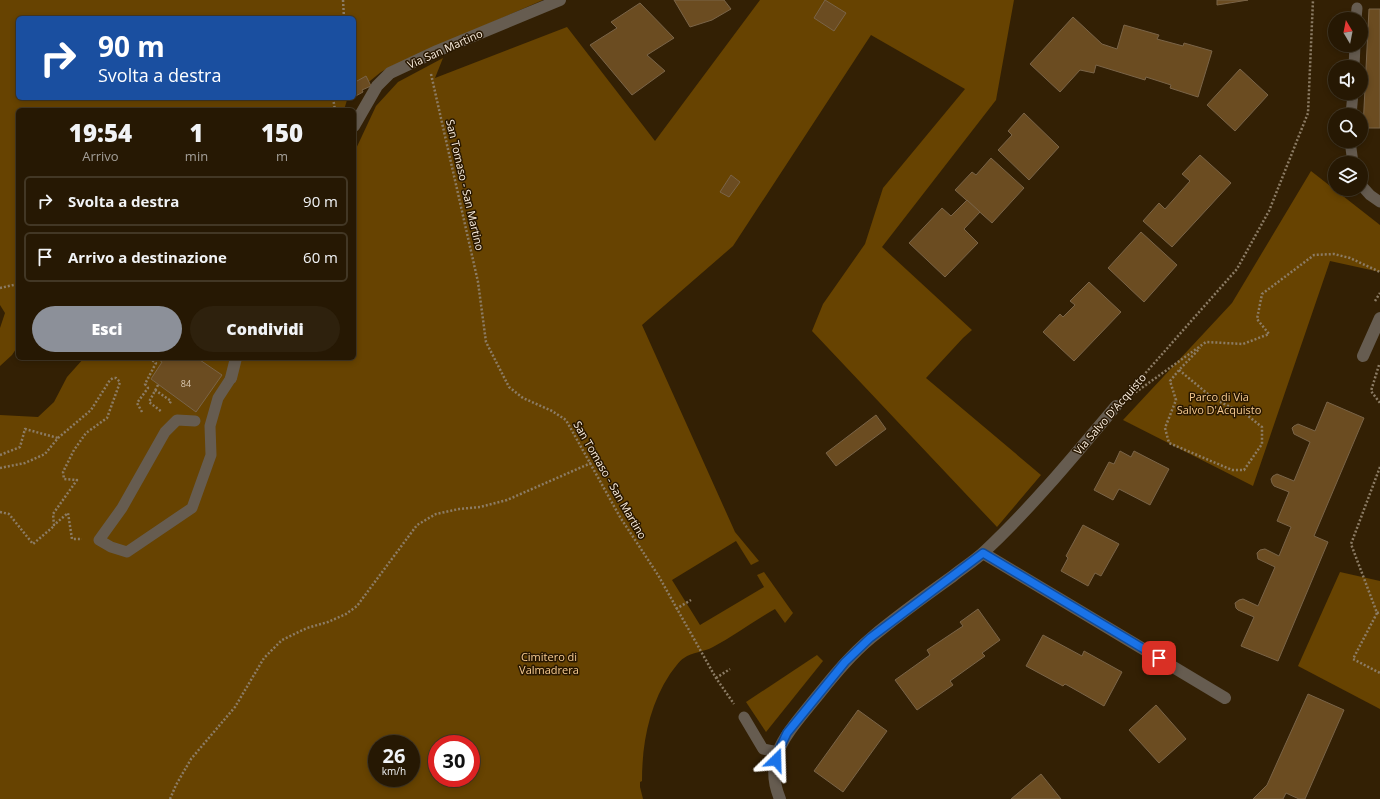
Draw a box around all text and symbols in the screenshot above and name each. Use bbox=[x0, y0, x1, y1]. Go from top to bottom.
north arrow bbox=[1328, 12, 1368, 52]
map controls bbox=[1328, 12, 1368, 196]
street label: Via San Martino bbox=[405, 25, 485, 72]
text: 90 m bbox=[98, 27, 165, 65]
icon: right bbox=[32, 32, 84, 84]
button: sound bbox=[1328, 60, 1368, 100]
text: Svolta a destra bbox=[98, 63, 221, 87]
button: search bbox=[1328, 108, 1368, 148]
text: 19:54 bbox=[69, 116, 132, 149]
text: 1 bbox=[189, 116, 204, 149]
text: 150 bbox=[261, 116, 303, 149]
street label: San Tomaso - San Martino bbox=[443, 118, 488, 252]
text: Arrivo bbox=[82, 147, 119, 165]
text: min bbox=[185, 147, 208, 165]
text: m bbox=[276, 147, 288, 165]
button: layers bbox=[1328, 156, 1368, 196]
icon: right bbox=[34, 190, 56, 212]
text: Svolta a destra bbox=[68, 191, 179, 211]
text: 90 m bbox=[303, 191, 338, 211]
icon: arrive bbox=[34, 246, 56, 268]
text: Arrivo a destinazione bbox=[68, 247, 227, 267]
text: 60 m bbox=[303, 247, 338, 267]
button: Esci bbox=[32, 306, 182, 352]
button: Condividi bbox=[190, 306, 340, 352]
street label: Via Salvo D'Acquisto bbox=[1070, 370, 1149, 457]
house number: 84 bbox=[181, 377, 191, 390]
park label: Parco di Via Salvo D'Acquisto bbox=[1177, 389, 1262, 417]
street label: San Tomaso - San Martino bbox=[570, 418, 651, 542]
pin bbox=[1142, 641, 1176, 675]
icon: arrive bbox=[1148, 647, 1170, 669]
park label: Cimitero di Valmadrera bbox=[519, 649, 579, 677]
speed limit sign: 30 bbox=[428, 735, 480, 787]
position arrow bbox=[755, 739, 797, 781]
text: 26 bbox=[383, 742, 405, 769]
text: km/h bbox=[382, 764, 406, 778]

